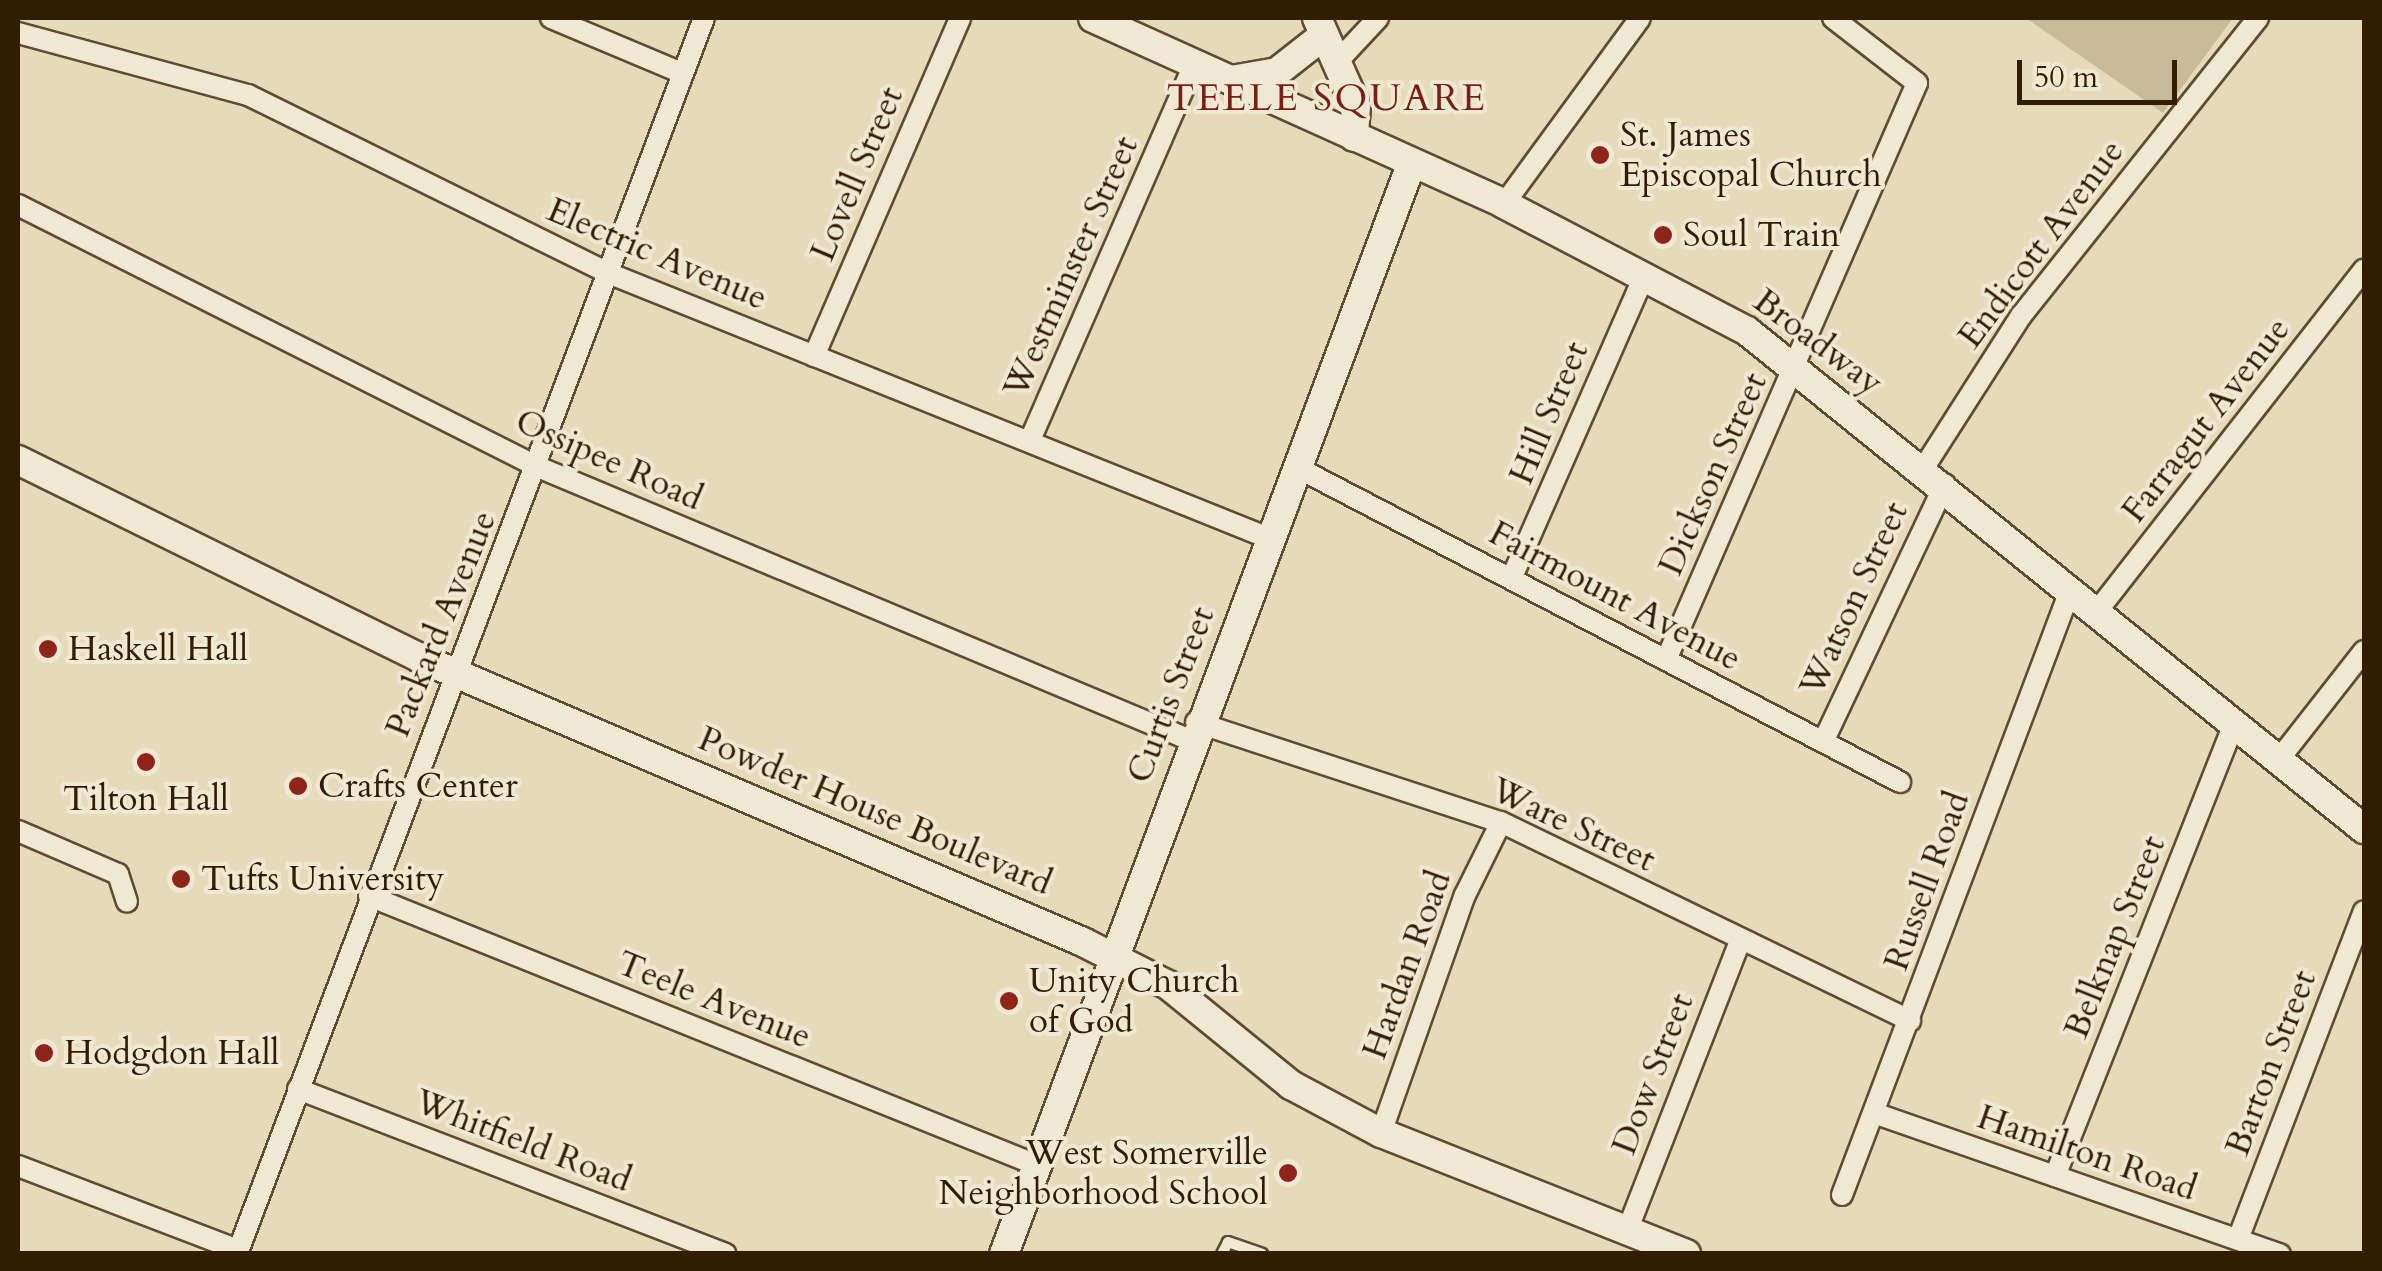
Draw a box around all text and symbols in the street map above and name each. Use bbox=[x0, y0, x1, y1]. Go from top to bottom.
scale bar bbox=[2022, 40, 2182, 102]
text: 50 m bbox=[2034, 57, 2098, 98]
district label: TEELE SQUARE bbox=[1166, 76, 1488, 122]
street label: Lovell Street bbox=[802, 81, 912, 267]
place label: St. James Episcopal Church bbox=[1620, 114, 1882, 196]
street label: Westminster Street bbox=[995, 130, 1147, 404]
street label: Endicott Avenue bbox=[1949, 132, 2133, 356]
marker: St. James Episcopal Church bbox=[1589, 144, 1611, 166]
street label: Electric Avenue bbox=[541, 189, 773, 319]
place label: Soul Train bbox=[1683, 214, 1840, 256]
marker: Soul Train bbox=[1652, 224, 1674, 246]
street label: Broadway bbox=[1745, 280, 1891, 404]
street label: Farragut Avenue bbox=[2113, 309, 2299, 531]
street label: Hill Street bbox=[1500, 336, 1598, 490]
street label: Dickson Street bbox=[1650, 366, 1776, 582]
street label: Ossipee Road bbox=[509, 400, 709, 520]
street label: Watson Street bbox=[1791, 495, 1917, 703]
street label: Packard Avenue bbox=[377, 505, 505, 743]
street label: Fairmount Avenue bbox=[1482, 512, 1748, 680]
street label: Curtis Street bbox=[1118, 601, 1224, 789]
place label: Haskell Hall bbox=[68, 628, 248, 670]
marker: Haskell Hall bbox=[37, 638, 59, 660]
street label: Powder House Boulevard bbox=[692, 717, 1058, 905]
marker: Tilton Hall bbox=[135, 751, 157, 773]
place label: Crafts Center bbox=[318, 765, 518, 807]
street label: Ware Street bbox=[1484, 769, 1662, 881]
marker: Crafts Center bbox=[287, 775, 309, 797]
place label: Tilton Hall bbox=[63, 778, 229, 820]
street label: Russell Road bbox=[1875, 786, 1979, 976]
street label: Belknap Street bbox=[2055, 830, 2175, 1044]
place label: Tufts University bbox=[201, 858, 444, 900]
street label: Hardan Road bbox=[1354, 865, 1460, 1065]
marker: Tufts University bbox=[170, 868, 192, 890]
street label: Teele Avenue bbox=[611, 942, 817, 1058]
place label: Unity Church of God bbox=[1029, 960, 1239, 1042]
street label: Barton Street bbox=[2216, 964, 2326, 1162]
street label: Dow Street bbox=[1603, 988, 1703, 1160]
marker: Unity Church of God bbox=[998, 990, 1020, 1012]
place label: Hodgdon Hall bbox=[64, 1032, 279, 1074]
marker: Hodgdon Hall bbox=[33, 1042, 55, 1064]
street label: Whitfield Road bbox=[409, 1081, 637, 1201]
street label: Hamilton Road bbox=[1972, 1096, 2202, 1210]
place label: West Somerville Neighborhood School bbox=[939, 1132, 1268, 1214]
marker: West Somerville Neighborhood School bbox=[1277, 1162, 1299, 1184]

